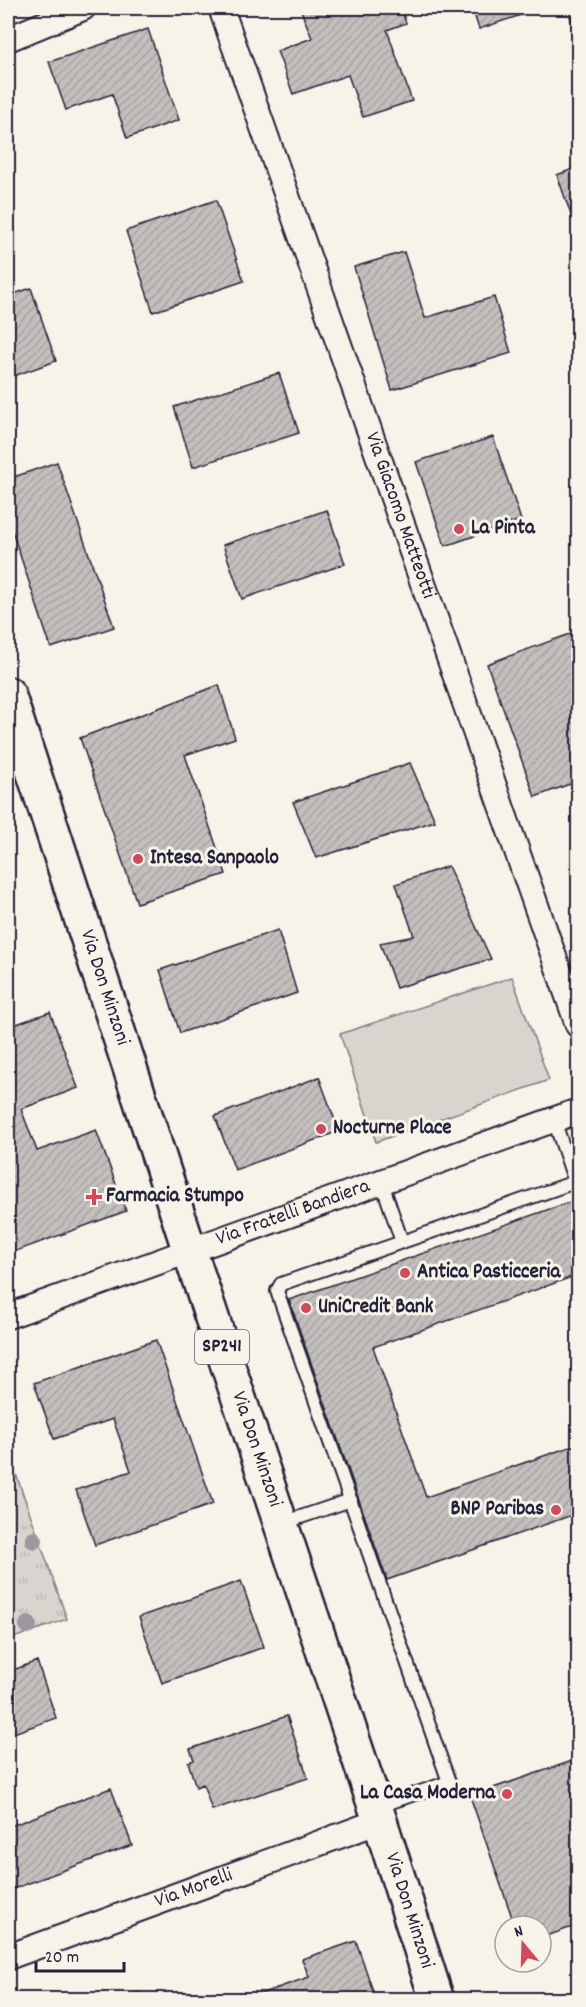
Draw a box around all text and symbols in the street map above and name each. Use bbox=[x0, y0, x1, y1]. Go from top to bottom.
street label: Via Giacomo Matteotti bbox=[356, 428, 442, 603]
place label: La Pinta bbox=[471, 514, 536, 544]
marker: La Pinta bbox=[452, 522, 466, 536]
place label: Intesa Sanpaolo bbox=[150, 844, 279, 874]
marker: Intesa Sanpaolo bbox=[131, 852, 145, 866]
street label: Via Don Minzoni bbox=[71, 926, 137, 1050]
place label: Nocturne Place bbox=[333, 1114, 452, 1144]
marker: Nocturne Place bbox=[314, 1122, 328, 1136]
street label: Via Fratelli Bandiera bbox=[212, 1172, 375, 1255]
place label: Farmacia Stumpo bbox=[106, 1182, 244, 1212]
marker: Farmacia Stumpo bbox=[87, 1190, 101, 1204]
place label: Antica Pasticceria bbox=[417, 1258, 561, 1288]
marker: Antica Pasticceria bbox=[398, 1266, 412, 1280]
place label: UniCredit Bank bbox=[318, 1293, 434, 1323]
marker: UniCredit Bank bbox=[299, 1301, 313, 1315]
road number: SP241 bbox=[195, 1330, 249, 1364]
street label: Via Don Minzoni bbox=[223, 1388, 289, 1511]
place label: BNP Paribas bbox=[451, 1495, 544, 1525]
marker: BNP Paribas bbox=[549, 1503, 563, 1517]
place label: La Casa Moderna bbox=[360, 1779, 496, 1809]
marker: La Casa Moderna bbox=[500, 1787, 514, 1801]
street label: Via Don Minzoni bbox=[376, 1849, 441, 1973]
street label: Via Morelli bbox=[151, 1861, 237, 1917]
north arrow bbox=[493, 1914, 553, 1974]
text: N bbox=[511, 1920, 527, 1944]
scale bar bbox=[36, 1935, 124, 1973]
text: 20 m bbox=[45, 1946, 79, 1971]

